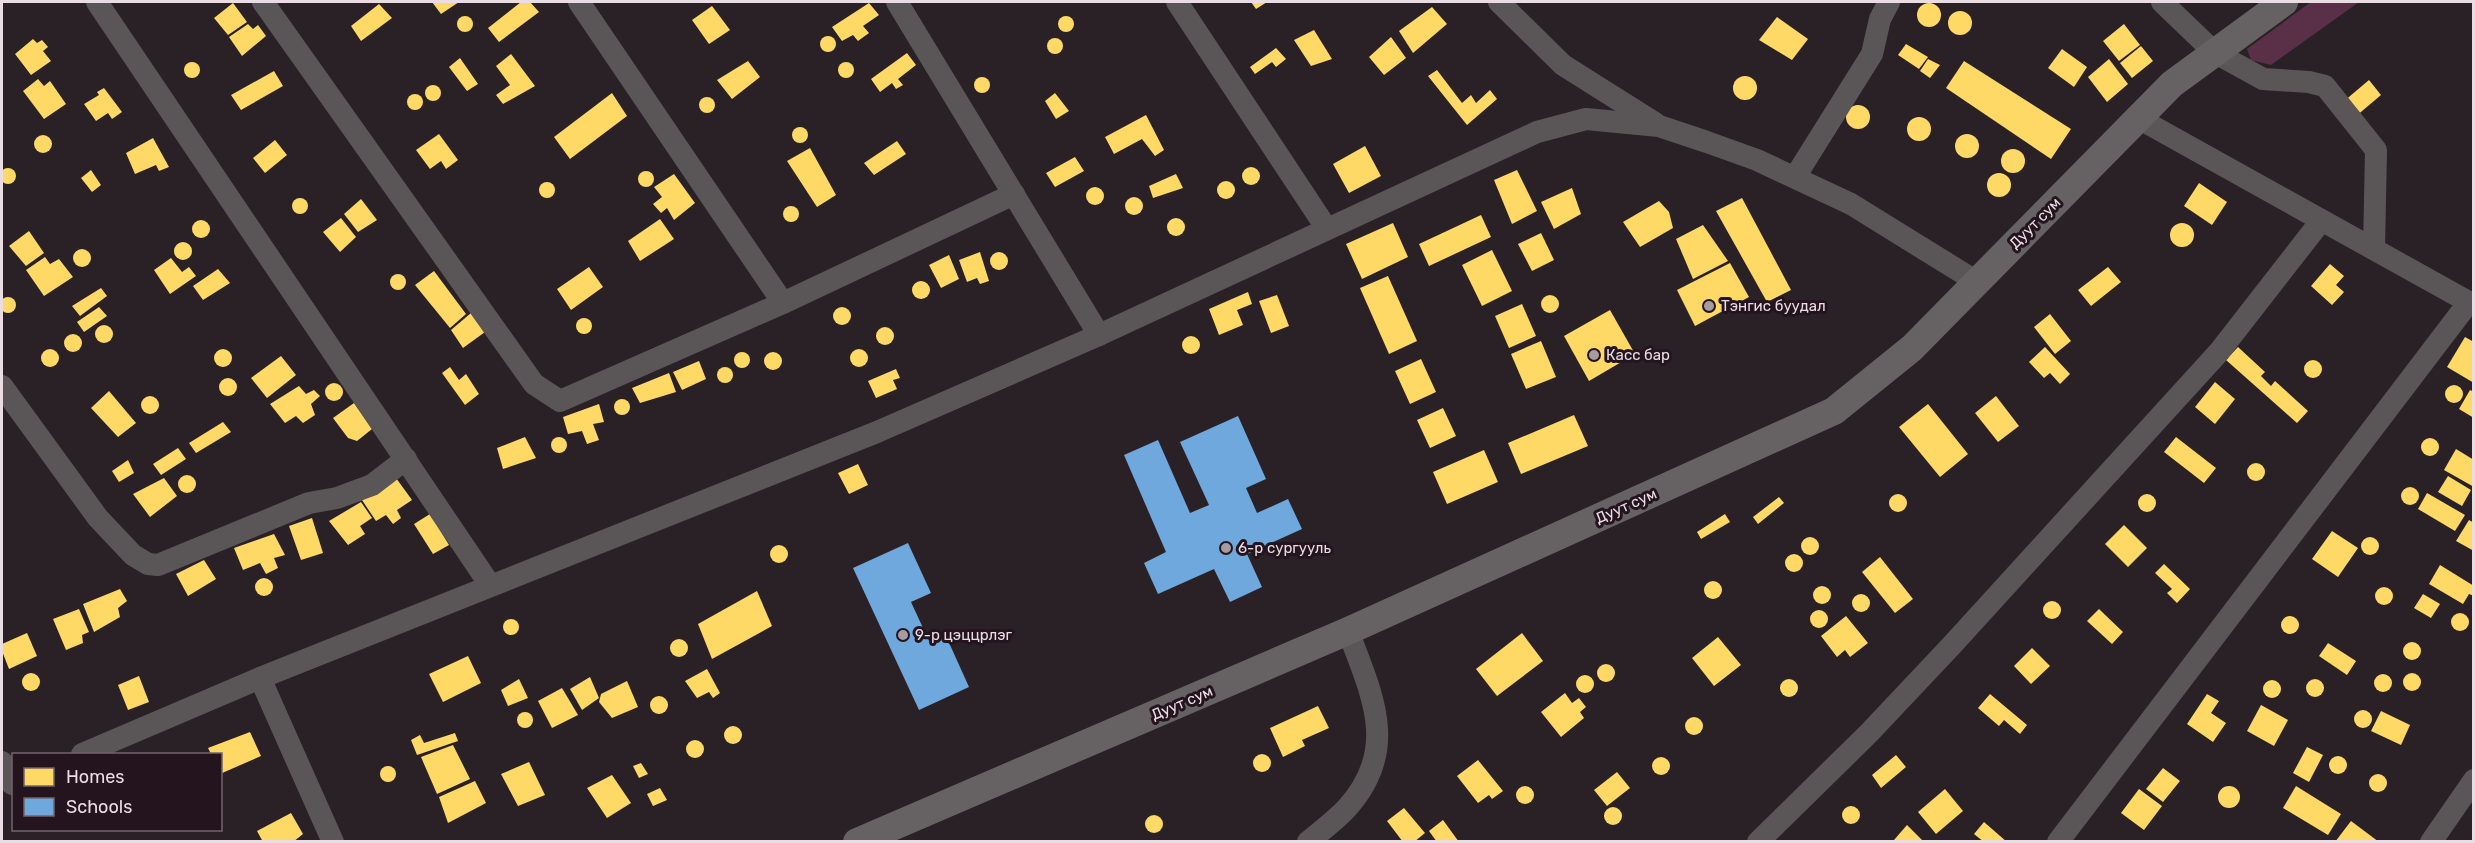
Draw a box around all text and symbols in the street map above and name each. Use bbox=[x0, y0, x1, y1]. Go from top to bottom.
street label: Дуут сум bbox=[2006, 194, 2064, 252]
place label: Тэнгис буудал bbox=[1721, 297, 1826, 315]
marker: Тэнгис буудал bbox=[1702, 299, 1716, 313]
place label: Касс бар bbox=[1606, 346, 1670, 364]
marker: Касс бар bbox=[1587, 348, 1601, 362]
street label: Дуут сум bbox=[1593, 485, 1659, 527]
place label: 6-р сургууль bbox=[1238, 539, 1331, 557]
marker: 6-р сургууль bbox=[1219, 541, 1233, 555]
place label: 9-р цэццрлэг bbox=[915, 626, 1012, 644]
marker: 9-р цэццрлэг bbox=[896, 628, 910, 642]
street label: Дуут сум bbox=[1148, 682, 1216, 724]
legend bbox=[12, 753, 222, 831]
text: Homes bbox=[66, 766, 124, 788]
text: Schools bbox=[66, 796, 132, 818]

